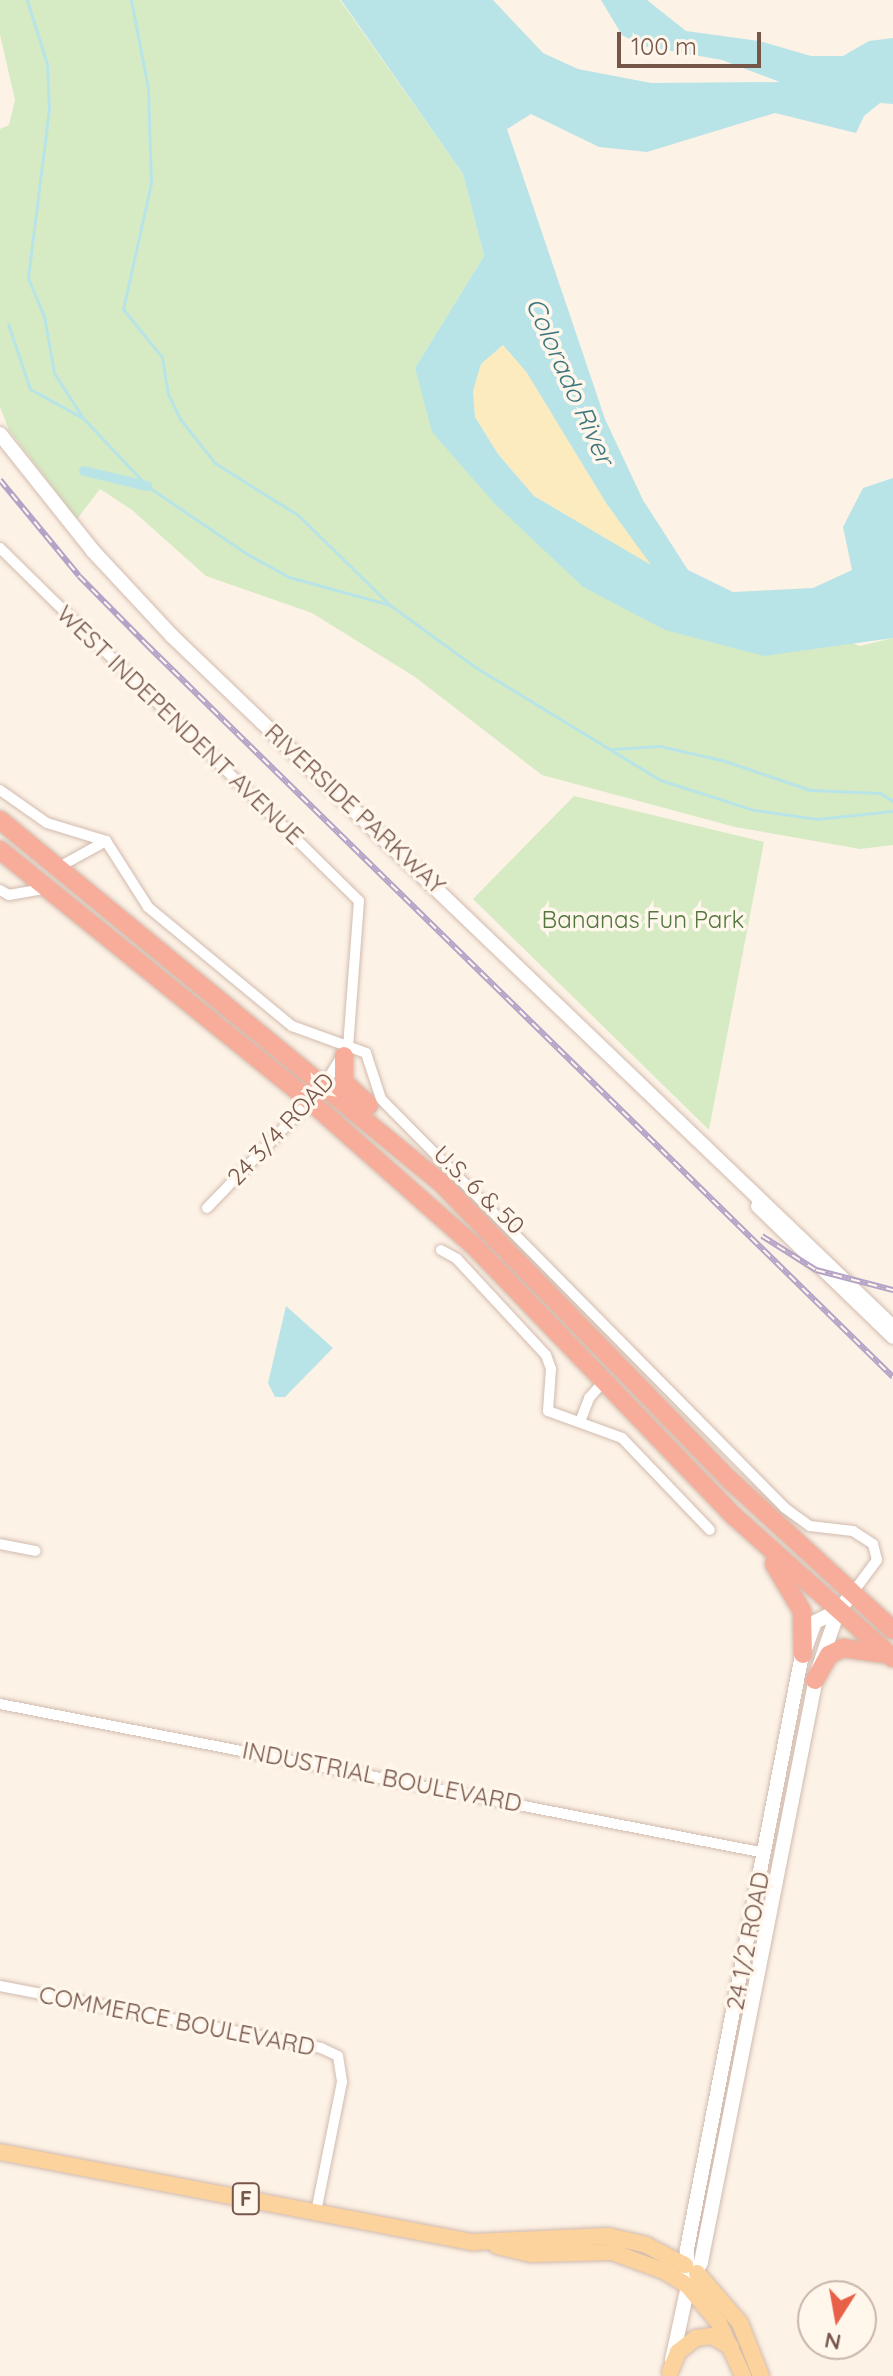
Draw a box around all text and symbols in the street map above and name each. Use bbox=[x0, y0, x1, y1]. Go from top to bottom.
scale bar bbox=[621, 16, 765, 66]
text: 100 m bbox=[631, 31, 697, 61]
water label: Colorado River bbox=[519, 293, 621, 469]
street label: WEST INDEPENDENT AVENUE bbox=[51, 599, 309, 851]
street label: RIVERSIDE PARKWAY bbox=[259, 718, 451, 900]
park label: Bananas Fun Park bbox=[542, 906, 744, 934]
street label: 24 3/4 ROAD bbox=[222, 1067, 340, 1191]
street label: U.S. 6 & 50 bbox=[427, 1140, 531, 1240]
street label: INDUSTRIAL BOULEVARD bbox=[240, 1736, 524, 1818]
street label: 24 1/2 ROAD bbox=[720, 1869, 776, 2013]
street label: COMMERCE BOULEVARD bbox=[37, 1980, 317, 2062]
road number: F bbox=[230, 2181, 262, 2217]
north arrow bbox=[797, 2280, 877, 2360]
text: N bbox=[822, 2326, 843, 2357]

